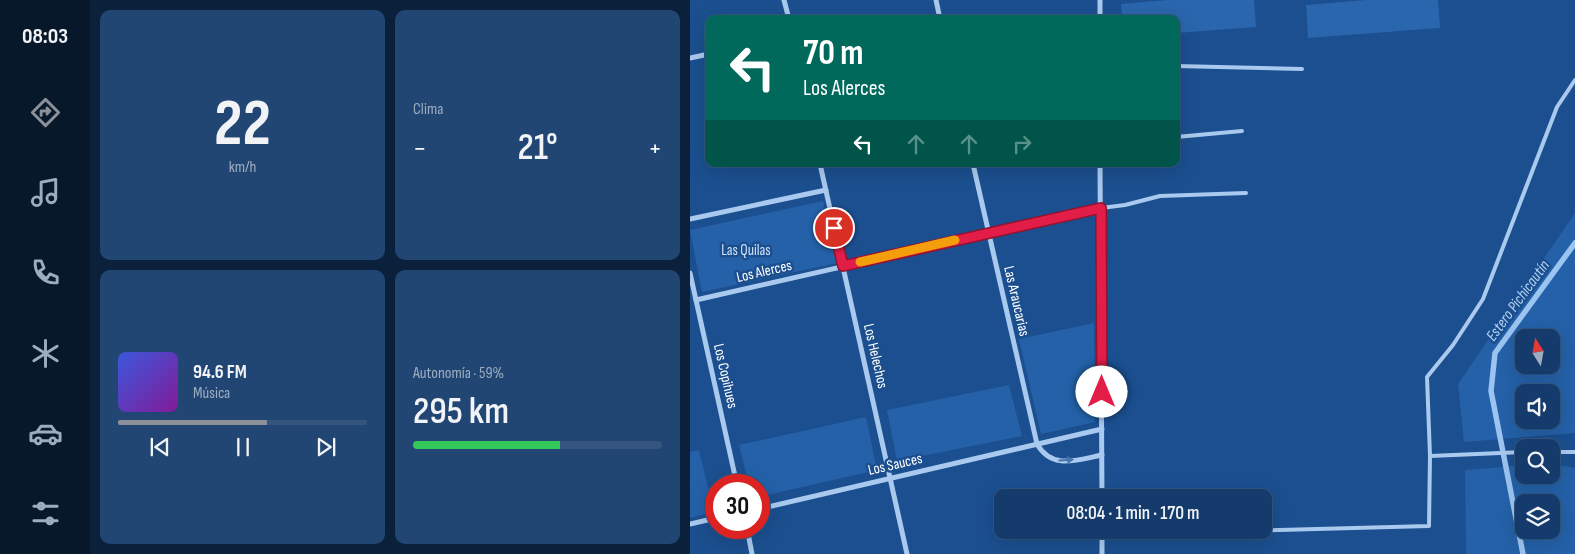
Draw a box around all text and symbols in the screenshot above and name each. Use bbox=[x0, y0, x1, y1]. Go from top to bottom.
text: 08:03 bbox=[22, 23, 68, 50]
text: 70 m bbox=[803, 32, 863, 75]
icon: left bbox=[720, 35, 785, 100]
text: Los Alerces bbox=[803, 75, 885, 102]
text: 22 bbox=[214, 86, 271, 164]
icon: directions bbox=[28, 95, 63, 130]
text: Clima bbox=[413, 100, 443, 119]
text: 21° bbox=[517, 125, 558, 170]
icon: left bbox=[849, 130, 877, 158]
icon: ahead bbox=[902, 130, 930, 158]
icon: ahead bbox=[955, 130, 983, 158]
icon: right bbox=[1008, 130, 1036, 158]
text: − bbox=[413, 132, 427, 165]
text: + bbox=[648, 132, 662, 165]
text: km/h bbox=[229, 158, 256, 177]
icon: music bbox=[28, 175, 63, 210]
pin bbox=[813, 207, 855, 249]
icon: arrive bbox=[820, 214, 848, 242]
park label: Las Quilas bbox=[721, 241, 771, 260]
icon: phone bbox=[28, 255, 63, 290]
street label: Los Alerces bbox=[735, 256, 794, 287]
water label: Estero Pichicautín bbox=[1482, 256, 1554, 345]
street label: Las Araucarias bbox=[999, 264, 1034, 338]
street label: Los Helechos bbox=[859, 322, 892, 390]
north arrow bbox=[1515, 329, 1560, 374]
map controls bbox=[1515, 329, 1560, 539]
icon: climate bbox=[28, 336, 63, 371]
street label: Los Copihues bbox=[709, 342, 742, 410]
text: 94.6 FM bbox=[193, 361, 247, 384]
text: Autonomía · 59% bbox=[413, 364, 504, 383]
position arrow bbox=[1075, 365, 1127, 417]
text: Música bbox=[193, 384, 230, 403]
button: sound bbox=[1515, 384, 1560, 429]
text: 295 km bbox=[413, 389, 509, 434]
icon: car bbox=[28, 416, 63, 451]
icon: previous bbox=[146, 433, 174, 461]
icon: pause bbox=[229, 433, 257, 461]
icon: next bbox=[312, 433, 340, 461]
button: search bbox=[1515, 439, 1560, 484]
street label: Los Sauces bbox=[866, 449, 924, 480]
one-way arrow bbox=[1059, 456, 1075, 464]
speed limit sign: 30 bbox=[705, 474, 770, 539]
button: layers bbox=[1515, 494, 1560, 539]
icon: filters bbox=[28, 496, 63, 531]
text: 08:04 · 1 min · 170 m bbox=[1067, 502, 1199, 525]

